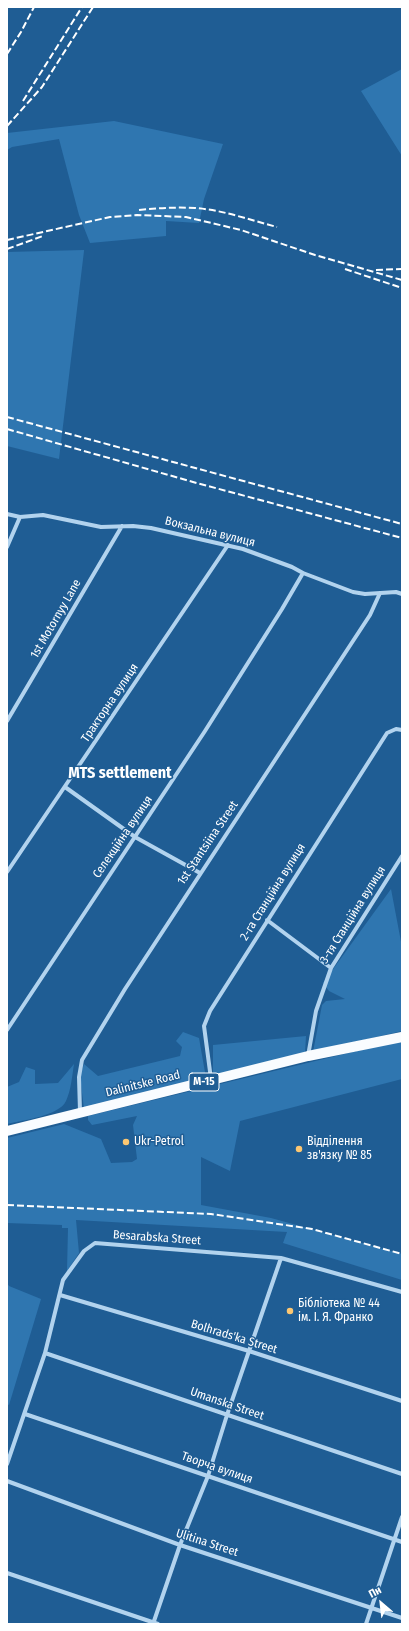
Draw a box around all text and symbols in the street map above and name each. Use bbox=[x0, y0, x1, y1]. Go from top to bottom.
street label: Вокзальна вулиця bbox=[163, 514, 257, 550]
street label: 1st Motornyy Lane bbox=[28, 577, 84, 661]
street label: Тракторна вулиця bbox=[78, 661, 142, 745]
district label: MTS settlement bbox=[68, 764, 172, 784]
street label: Селекційна вулиця bbox=[90, 793, 156, 881]
street label: 1st Stantsiina Street bbox=[175, 798, 241, 888]
street label: 2-га Станційна вулиця bbox=[237, 841, 309, 943]
street label: 3-тя Станційна вулиця bbox=[317, 864, 389, 966]
street label: Dalinitske Road bbox=[104, 1068, 182, 1100]
road number: М-15 bbox=[189, 1073, 219, 1091]
place label: Ukr-Petrol bbox=[134, 1135, 184, 1149]
place label: Відділення зв'язку № 85 bbox=[307, 1135, 372, 1163]
marker: Ukr-Petrol bbox=[121, 1137, 131, 1147]
marker: Відділення зв'язку № 85 bbox=[294, 1144, 304, 1154]
street label: Besarabska Street bbox=[112, 1228, 202, 1248]
place label: Бібліотека № 44 ім. І. Я. Франко bbox=[298, 1297, 380, 1325]
marker: Бібліотека № 44 ім. І. Я. Франко bbox=[285, 1306, 295, 1316]
street label: Bolhrads'ka Street bbox=[189, 1317, 279, 1357]
street label: Umanska Street bbox=[188, 1385, 266, 1423]
street label: Творча вулиця bbox=[179, 1449, 255, 1487]
street label: Ulitina Street bbox=[174, 1526, 240, 1560]
north arrow bbox=[361, 1583, 401, 1623]
text: Пн bbox=[367, 1583, 384, 1601]

